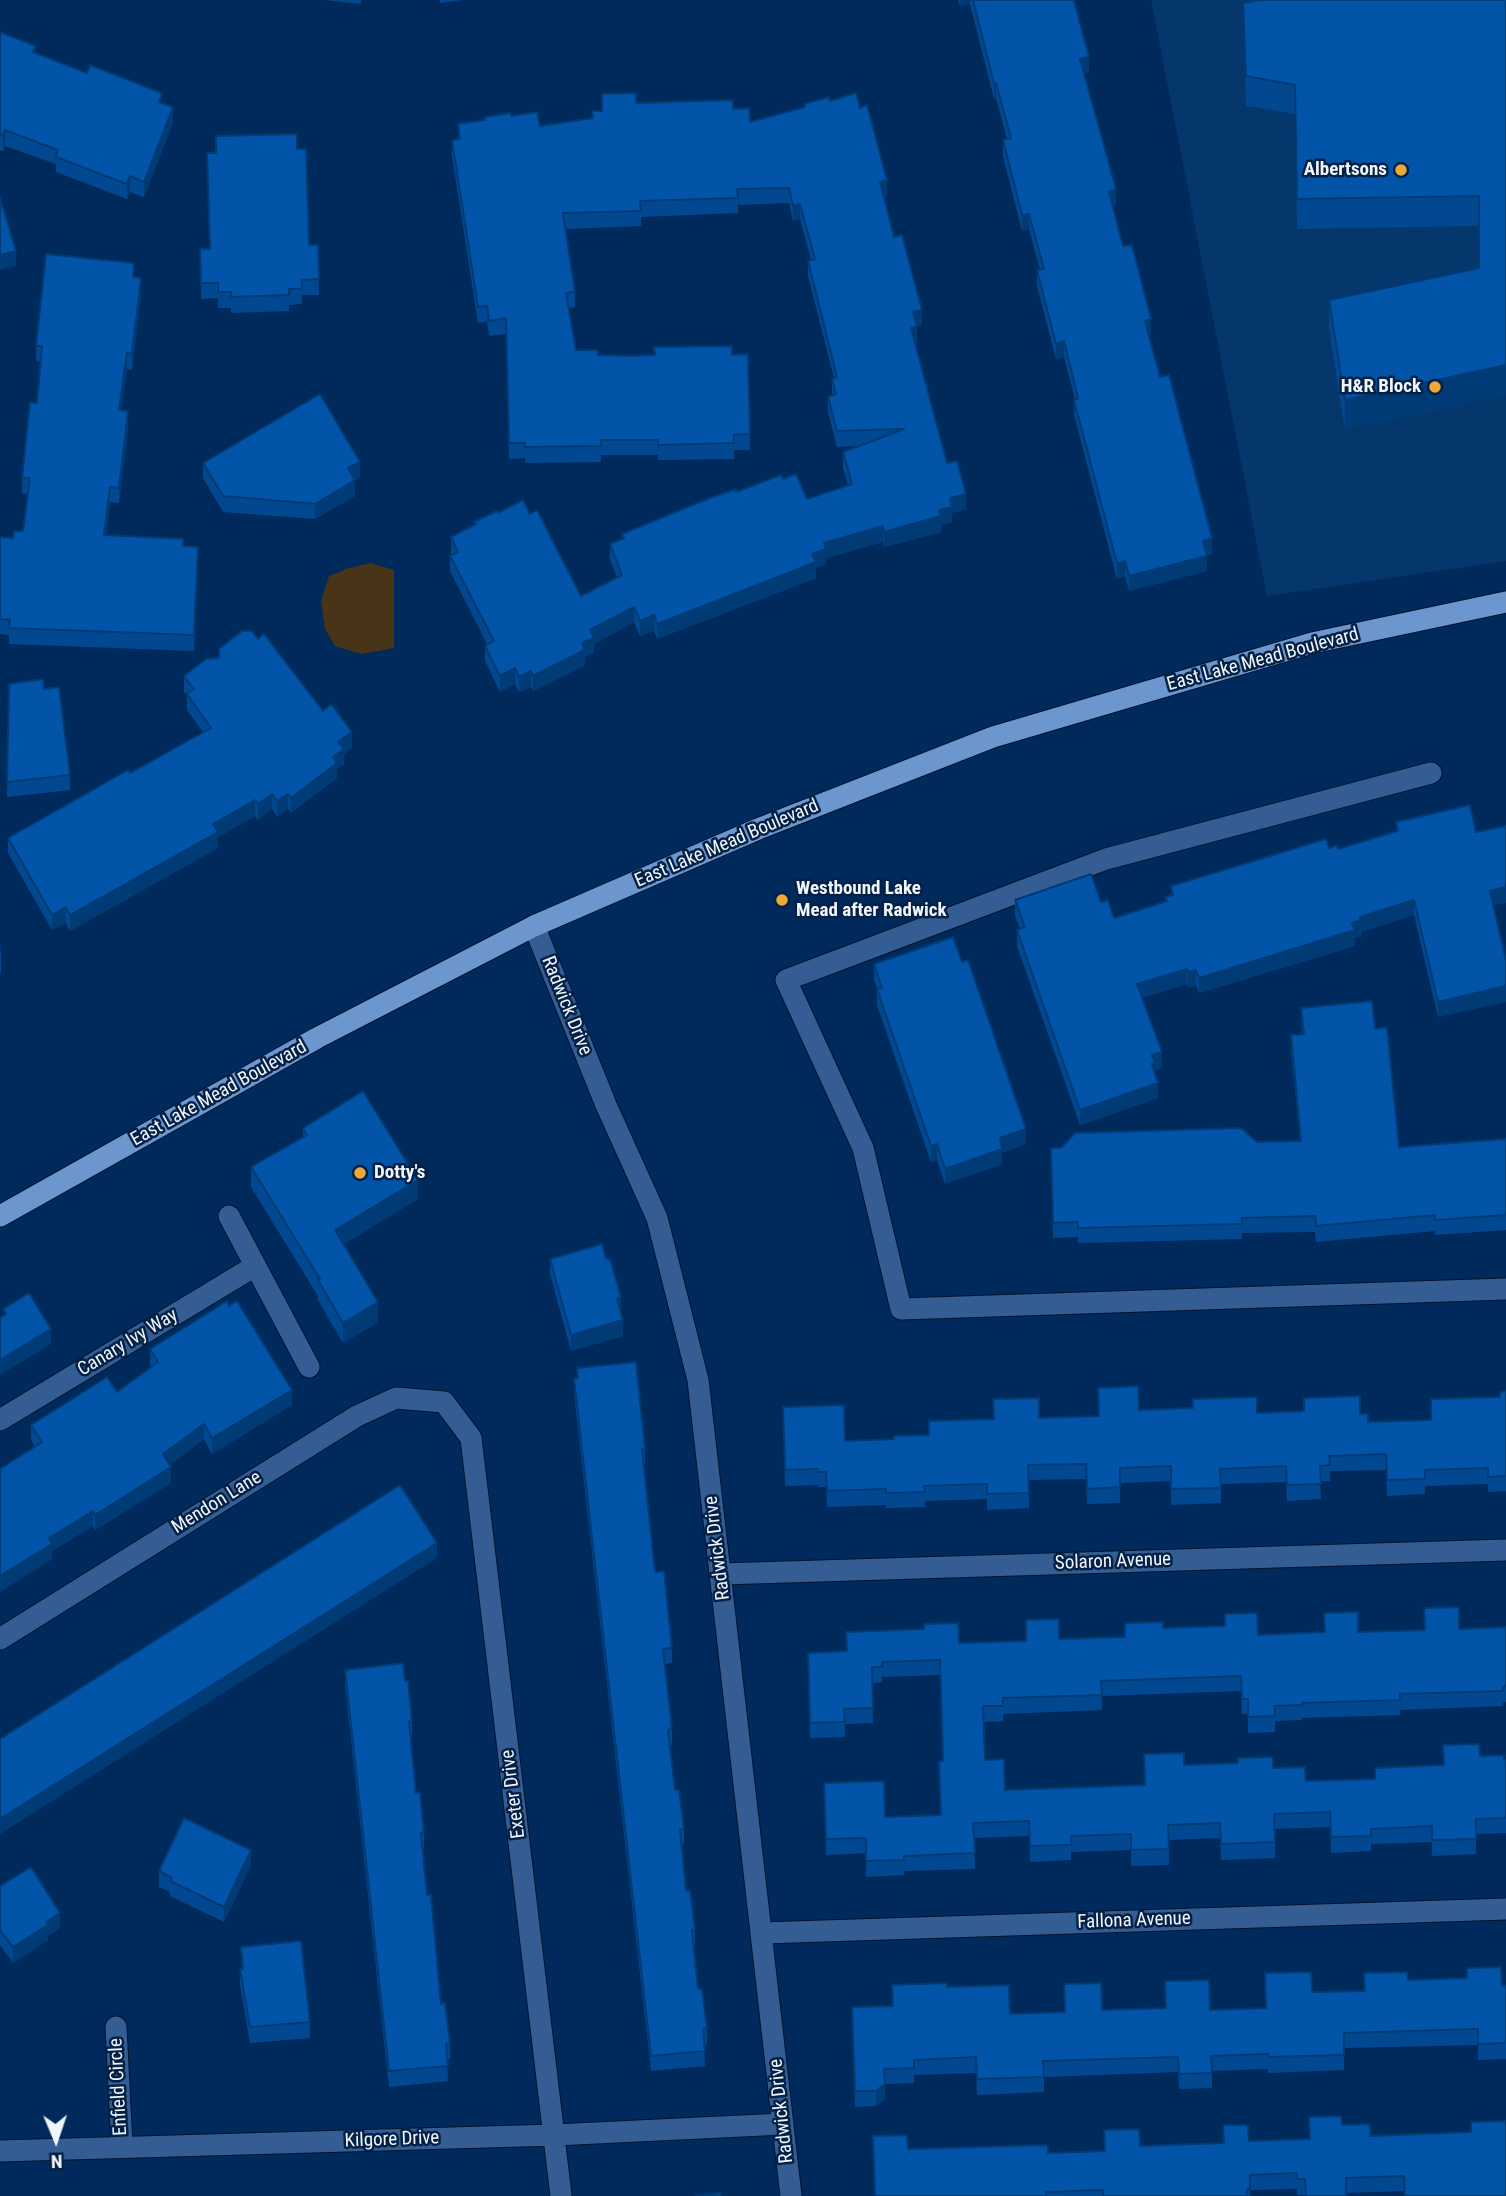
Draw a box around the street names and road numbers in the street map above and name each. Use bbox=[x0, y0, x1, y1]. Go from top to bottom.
street label: East Lake Mead Boulevard bbox=[1165, 623, 1361, 697]
street label: East Lake Mead Boulevard bbox=[632, 795, 822, 893]
street label: Radwick Drive bbox=[536, 953, 596, 1059]
street label: East Lake Mead Boulevard bbox=[127, 1036, 311, 1152]
street label: Canary Ivy Way bbox=[74, 1304, 182, 1382]
street label: Mendon Lane bbox=[168, 1467, 266, 1539]
street label: Radwick Drive bbox=[700, 1495, 736, 1601]
street label: Solaron Avenue bbox=[1055, 1549, 1171, 1575]
street label: Exeter Drive bbox=[497, 1748, 531, 1840]
street label: Fallona Avenue bbox=[1077, 1908, 1191, 1934]
street label: Enfield Circle bbox=[105, 2038, 133, 2136]
street label: Radwick Drive bbox=[765, 2058, 799, 2164]
street label: Kilgore Drive bbox=[344, 2127, 440, 2153]

